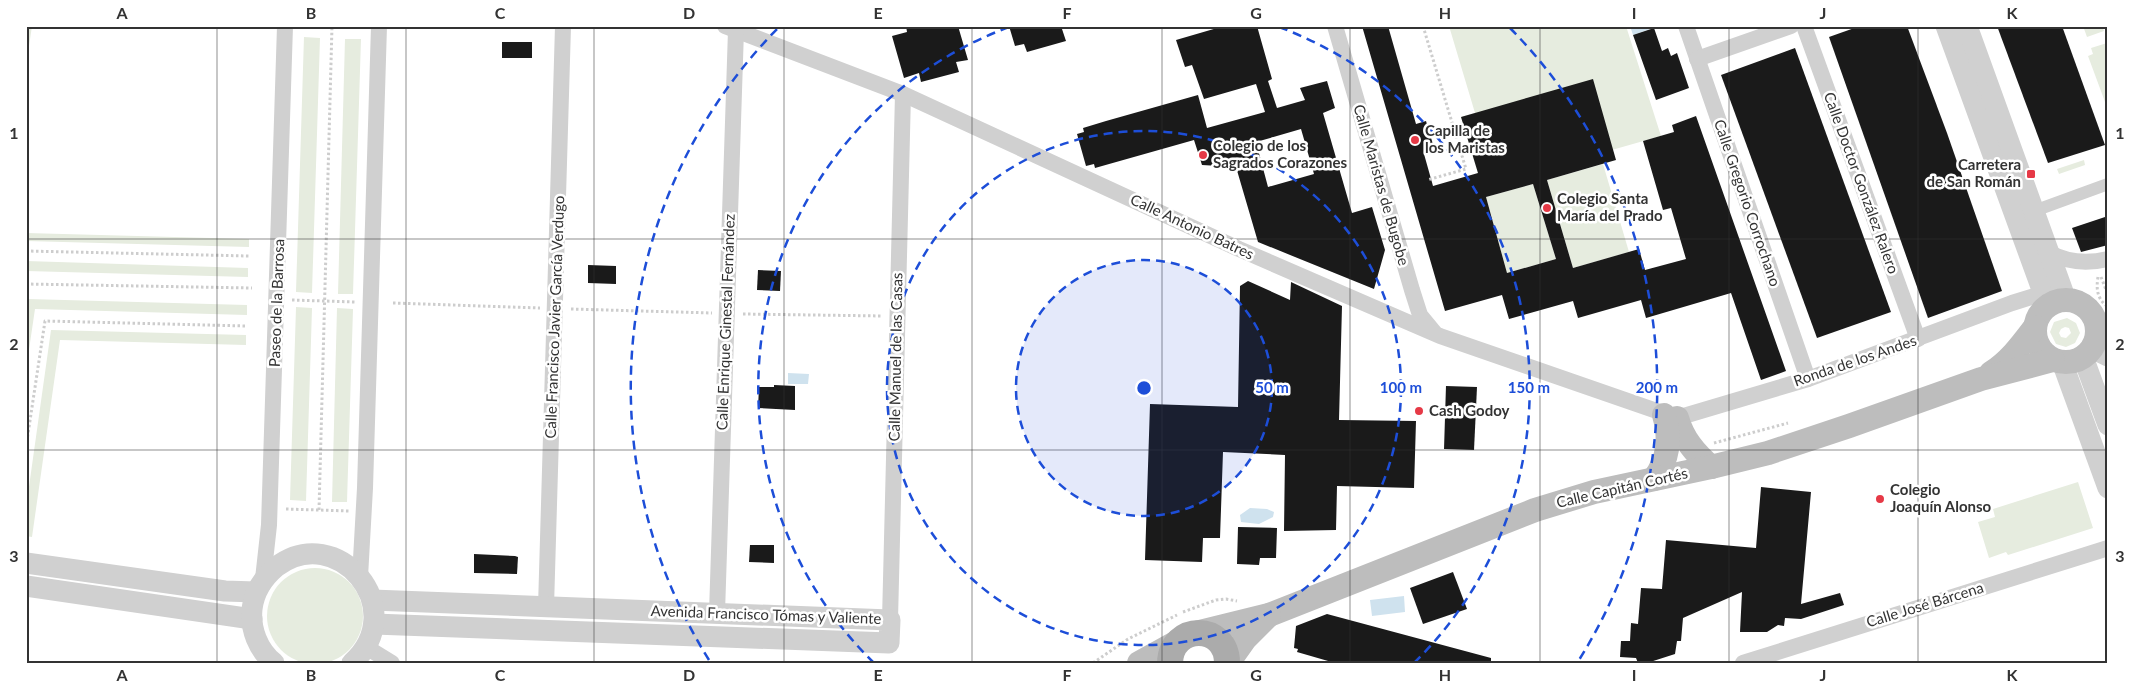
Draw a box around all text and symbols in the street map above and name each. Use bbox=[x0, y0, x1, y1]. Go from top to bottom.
text: A bbox=[115, 3, 128, 22]
text: B bbox=[306, 3, 316, 22]
text: C bbox=[495, 3, 506, 22]
text: D bbox=[683, 3, 695, 22]
text: E bbox=[873, 3, 883, 22]
text: F bbox=[1062, 3, 1072, 22]
text: G bbox=[1250, 3, 1262, 22]
text: H bbox=[1439, 3, 1451, 22]
text: I bbox=[1632, 3, 1636, 22]
text: J bbox=[1820, 3, 1826, 22]
text: K bbox=[2007, 3, 2019, 22]
street label: Calle Doctor González Ralero bbox=[1821, 89, 1903, 276]
street label: Calle Maristas de Bugobe bbox=[1350, 102, 1414, 267]
street label: Calle Gregorio Corrochano bbox=[1711, 117, 1785, 288]
place label: Capilla de los Maristas bbox=[1425, 121, 1505, 156]
text: 1 bbox=[9, 123, 19, 142]
text: 1 bbox=[2115, 123, 2125, 142]
marker: Capilla de los Maristas bbox=[1409, 134, 1421, 146]
place label: Colegio de los Sagrados Corazones bbox=[1213, 136, 1347, 171]
marker: Colegio de los Sagrados Corazones bbox=[1197, 149, 1209, 161]
place label: Carretera de San Román bbox=[1927, 155, 2021, 190]
marker: Carretera de San Román bbox=[2025, 168, 2037, 180]
place label: Colegio Santa María del Prado bbox=[1557, 189, 1663, 224]
street label: Calle Antonio Batres bbox=[1128, 190, 1257, 263]
street label: Calle Francisco Javier García Verdugo bbox=[541, 195, 567, 439]
marker: Colegio Santa María del Prado bbox=[1541, 202, 1553, 214]
street label: Calle Enrique Ginestal Fernández bbox=[712, 213, 738, 431]
street label: Paseo de la Barrosa bbox=[265, 239, 287, 367]
street label: Calle Manuel de las Casas bbox=[885, 272, 905, 442]
street label: Ronda de los Andes bbox=[1791, 331, 1919, 390]
text: 2 bbox=[9, 334, 19, 353]
text: 2 bbox=[2115, 334, 2125, 353]
text: 50 m bbox=[1255, 378, 1289, 396]
text: 100 m bbox=[1380, 378, 1422, 396]
text: 150 m bbox=[1508, 378, 1550, 396]
text: 200 m bbox=[1636, 378, 1678, 396]
centre of rings bbox=[1135, 379, 1153, 397]
place label: Cash Godoy bbox=[1429, 401, 1510, 419]
marker: Cash Godoy bbox=[1413, 405, 1425, 417]
street label: Calle Capitán Cortés bbox=[1554, 463, 1689, 511]
place label: Colegio Joaquín Alonso bbox=[1890, 480, 1992, 515]
marker: Colegio Joaquín Alonso bbox=[1874, 493, 1886, 505]
text: 3 bbox=[9, 546, 19, 565]
text: 3 bbox=[2115, 546, 2125, 565]
street label: Calle José Bárcena bbox=[1864, 578, 1986, 630]
street label: Avenida Francisco Tómas y Valiente bbox=[650, 601, 882, 627]
text: A bbox=[115, 665, 128, 684]
text: B bbox=[306, 665, 316, 684]
text: C bbox=[495, 665, 506, 684]
text: D bbox=[683, 665, 695, 684]
text: E bbox=[873, 665, 883, 684]
text: F bbox=[1062, 665, 1072, 684]
text: G bbox=[1250, 665, 1262, 684]
text: H bbox=[1439, 665, 1451, 684]
text: I bbox=[1632, 665, 1636, 684]
text: J bbox=[1820, 665, 1826, 684]
text: K bbox=[2007, 665, 2019, 684]

